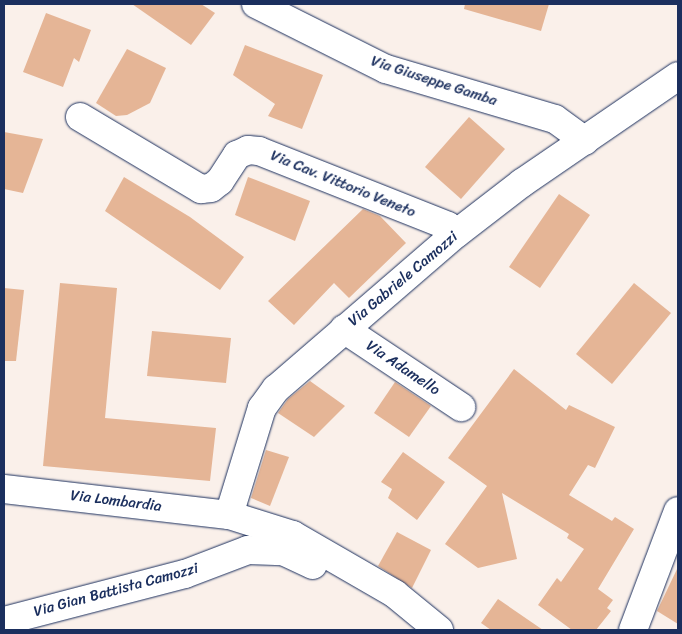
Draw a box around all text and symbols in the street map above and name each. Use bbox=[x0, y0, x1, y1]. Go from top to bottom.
street label: Via Giuseppe Gamba bbox=[369, 52, 499, 110]
street label: Via Cav. Vittorio Veneto bbox=[267, 147, 419, 221]
street label: Via Gabriele Camozzi bbox=[345, 228, 461, 330]
street label: Via Adamello bbox=[363, 337, 443, 399]
street label: Via Lombardia bbox=[69, 486, 163, 516]
street label: Via Gian Battista Camozzi bbox=[31, 559, 201, 621]

